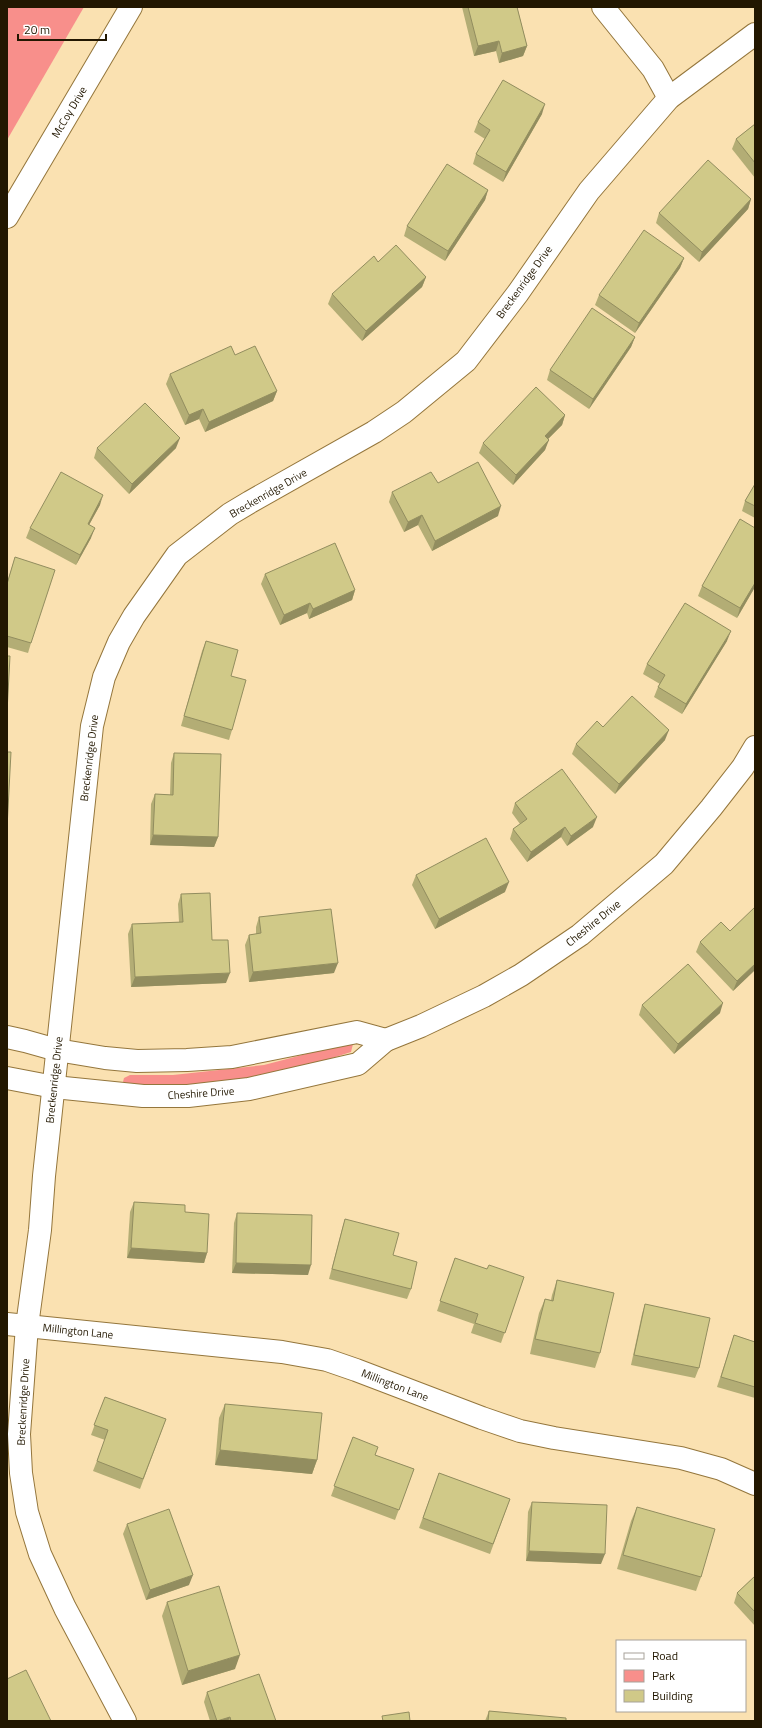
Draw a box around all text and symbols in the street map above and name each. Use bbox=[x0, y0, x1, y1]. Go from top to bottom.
scale bar bbox=[18, 16, 106, 42]
text: 20 m bbox=[24, 20, 50, 39]
street label: McCoy Drive bbox=[47, 83, 91, 141]
street label: Breckenridge Drive bbox=[492, 242, 556, 322]
street label: Breckenridge Drive bbox=[226, 464, 310, 522]
street label: Breckenridge Drive bbox=[76, 713, 102, 802]
street label: Cheshire Drive bbox=[562, 896, 624, 950]
street label: Breckenridge Drive bbox=[41, 1035, 67, 1124]
street label: Cheshire Drive bbox=[167, 1083, 235, 1103]
street label: Millington Lane bbox=[42, 1319, 115, 1343]
street label: Breckenridge Drive bbox=[13, 1358, 33, 1446]
street label: Millington Lane bbox=[359, 1365, 431, 1405]
legend bbox=[616, 1640, 746, 1712]
text: Road bbox=[652, 1646, 678, 1665]
text: Park bbox=[652, 1666, 675, 1685]
text: Building bbox=[652, 1686, 693, 1705]

